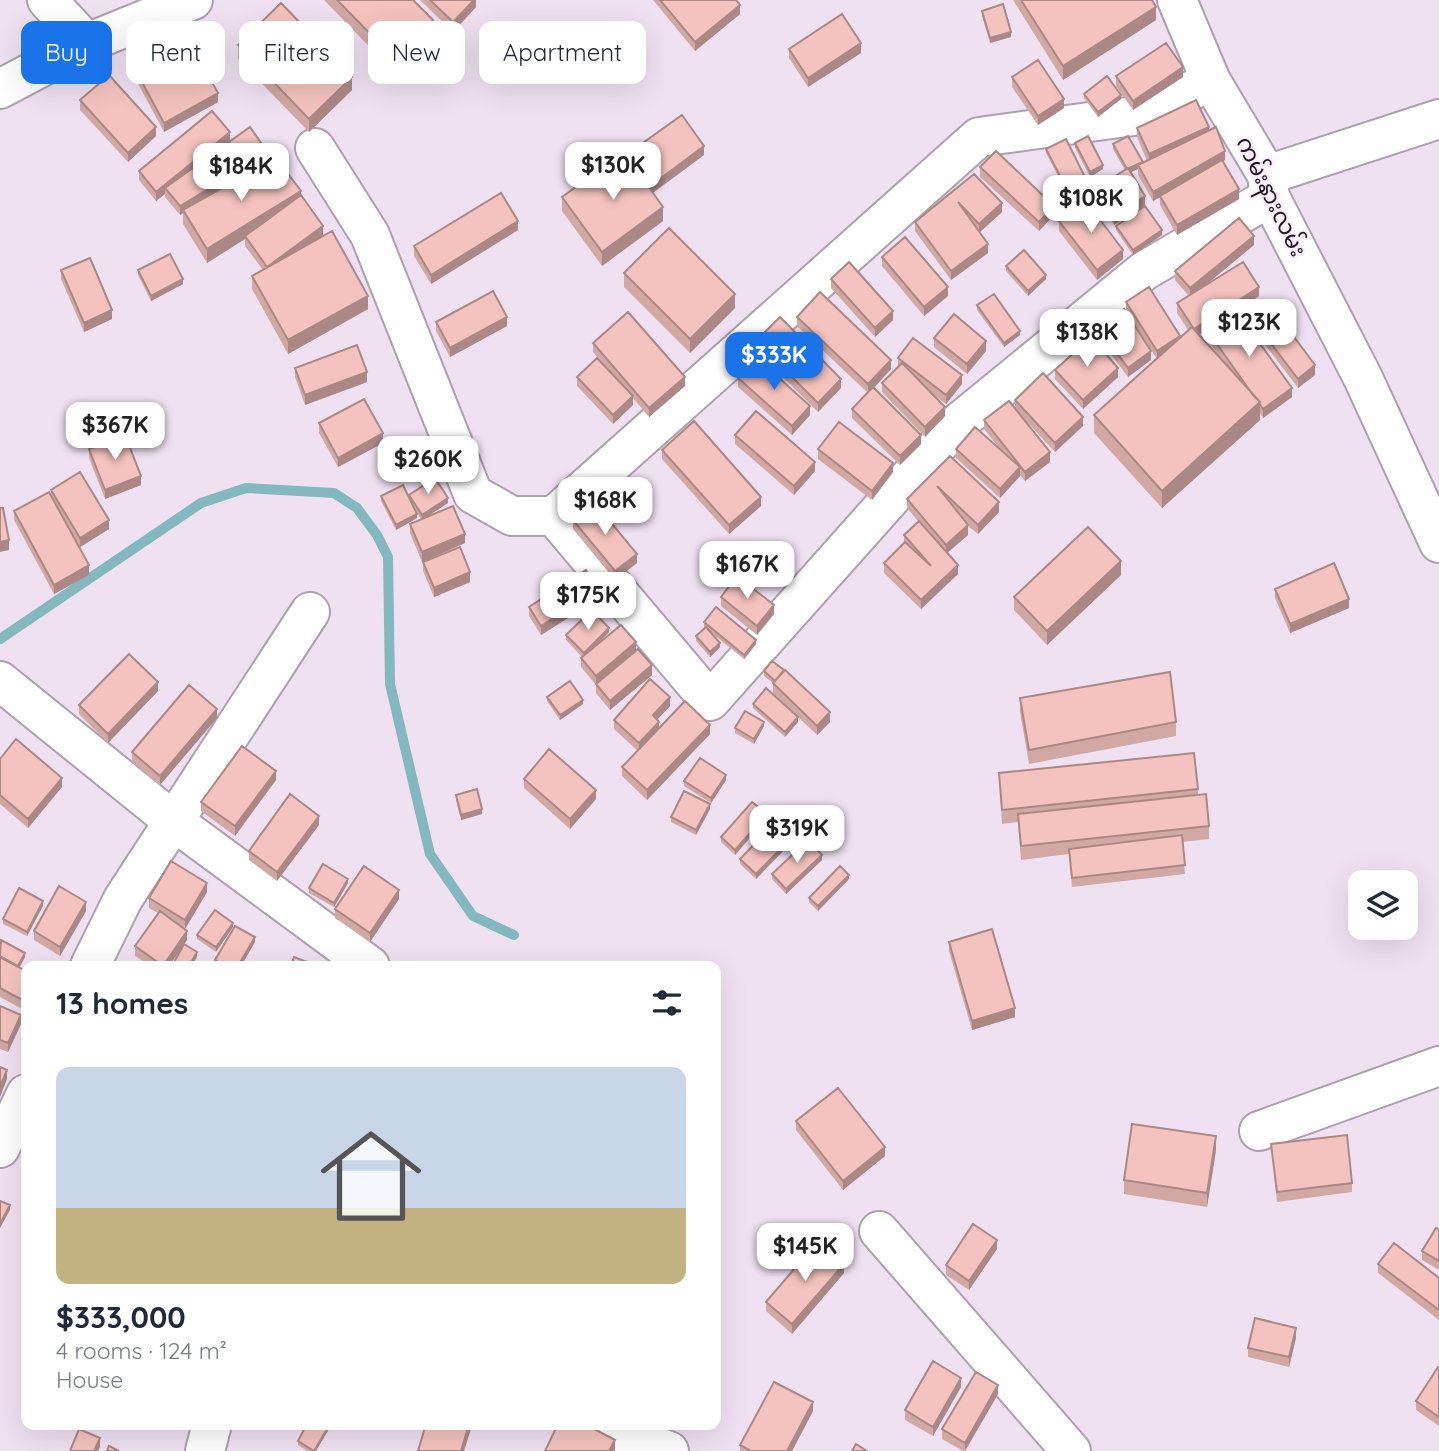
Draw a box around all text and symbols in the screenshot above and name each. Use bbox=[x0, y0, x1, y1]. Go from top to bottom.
chip: Buy bbox=[21, 21, 112, 84]
chip: Rent bbox=[126, 21, 225, 84]
chip: Filters bbox=[239, 21, 354, 84]
chip: New bbox=[368, 21, 465, 84]
chip: Apartment bbox=[479, 21, 646, 84]
street label: ကမ်းနားလမ်း bbox=[1226, 131, 1314, 263]
pin: $130K bbox=[564, 142, 662, 202]
pin: $184K bbox=[192, 144, 290, 203]
text: $130K bbox=[581, 150, 645, 179]
text: $184K bbox=[209, 151, 273, 180]
pin: $108K bbox=[1042, 176, 1140, 235]
text: $108K bbox=[1059, 183, 1123, 212]
pin: $123K bbox=[1200, 300, 1298, 359]
text: $123K bbox=[1217, 307, 1281, 336]
pin: $138K bbox=[1038, 310, 1136, 369]
text: $138K bbox=[1056, 317, 1118, 346]
pin: $333K bbox=[725, 332, 823, 392]
text: $333K bbox=[741, 340, 807, 369]
pin: $367K bbox=[66, 402, 164, 462]
text: $367K bbox=[82, 410, 148, 439]
pin: $260K bbox=[379, 436, 477, 496]
text: $260K bbox=[394, 444, 462, 473]
pin: $168K bbox=[556, 477, 654, 537]
text: $168K bbox=[573, 485, 637, 514]
pin: $167K bbox=[698, 542, 796, 601]
text: $167K bbox=[715, 549, 779, 578]
pin: $175K bbox=[539, 572, 637, 632]
text: $175K bbox=[556, 580, 620, 609]
pin: $319K bbox=[748, 806, 846, 865]
text: $319K bbox=[765, 813, 829, 842]
map controls bbox=[1348, 870, 1418, 940]
button: layers bbox=[1348, 870, 1418, 940]
text: 13 homes bbox=[56, 984, 188, 1022]
icon: filters bbox=[648, 984, 686, 1022]
icon: home bbox=[308, 1113, 434, 1239]
pin: $145K bbox=[756, 1224, 854, 1283]
text: $145K bbox=[773, 1231, 837, 1260]
text: $333,000 bbox=[56, 1298, 186, 1336]
text: 4 rooms · 124 m² bbox=[56, 1336, 227, 1365]
text: House bbox=[56, 1365, 123, 1394]

